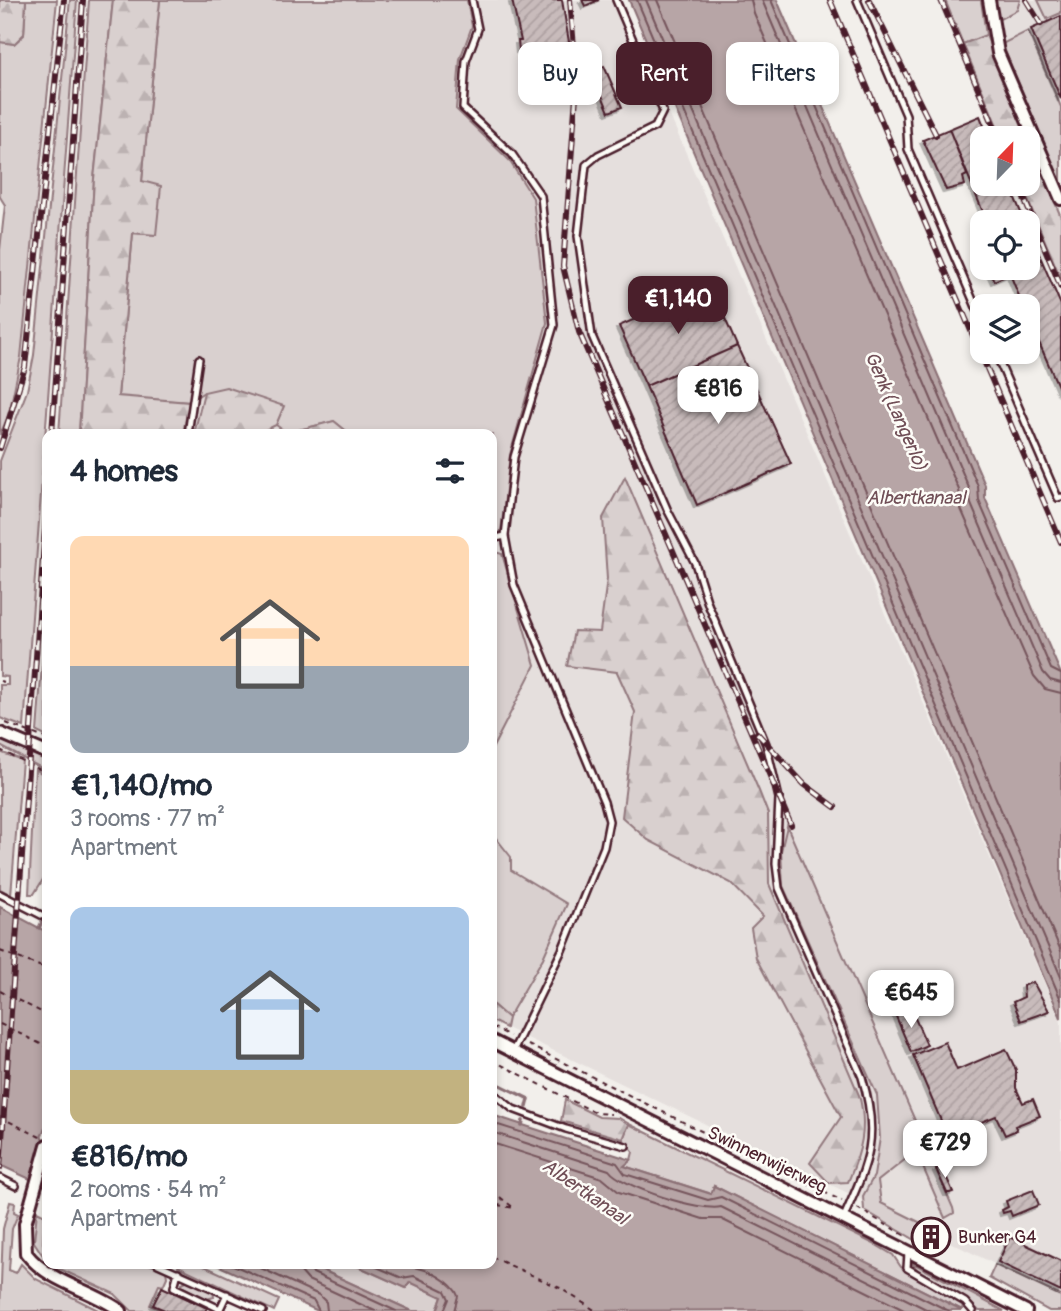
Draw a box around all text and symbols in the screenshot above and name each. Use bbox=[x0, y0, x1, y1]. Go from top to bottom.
chip: Buy bbox=[518, 42, 602, 105]
chip: Rent bbox=[616, 42, 712, 105]
chip: Filters bbox=[726, 42, 839, 105]
north arrow bbox=[970, 126, 1040, 196]
map controls bbox=[970, 126, 1040, 364]
button: locate bbox=[970, 210, 1040, 280]
pin: €1,140 bbox=[621, 276, 735, 336]
text: €1,140 bbox=[644, 284, 712, 313]
button: layers bbox=[970, 294, 1040, 364]
water label: Genk (Langerlo) bbox=[859, 348, 933, 475]
pin: €816 bbox=[677, 366, 759, 426]
text: €816 bbox=[693, 374, 743, 403]
icon: filters bbox=[431, 452, 469, 490]
text: 4 homes bbox=[70, 453, 178, 490]
water label: Albertkanaal bbox=[866, 486, 968, 510]
icon: home bbox=[207, 581, 333, 707]
text: €1,140/mo bbox=[70, 767, 212, 804]
text: 3 rooms · 77 m² bbox=[70, 804, 225, 833]
text: Apartment bbox=[70, 833, 177, 862]
icon: home bbox=[207, 952, 333, 1078]
pin: €645 bbox=[870, 970, 952, 1030]
text: €645 bbox=[884, 978, 938, 1007]
pin: €729 bbox=[904, 1120, 986, 1180]
street label: Swinnenwijerweg bbox=[704, 1121, 830, 1199]
text: €729 bbox=[919, 1128, 971, 1157]
text: €816/mo bbox=[70, 1138, 188, 1175]
water label: Albertkanaal bbox=[538, 1154, 635, 1232]
text: 2 rooms · 54 m² bbox=[70, 1175, 227, 1204]
text: Apartment bbox=[70, 1204, 177, 1233]
building icon: Bunker G4 bbox=[910, 1216, 952, 1258]
place label: Bunker G4 bbox=[958, 1226, 1037, 1249]

